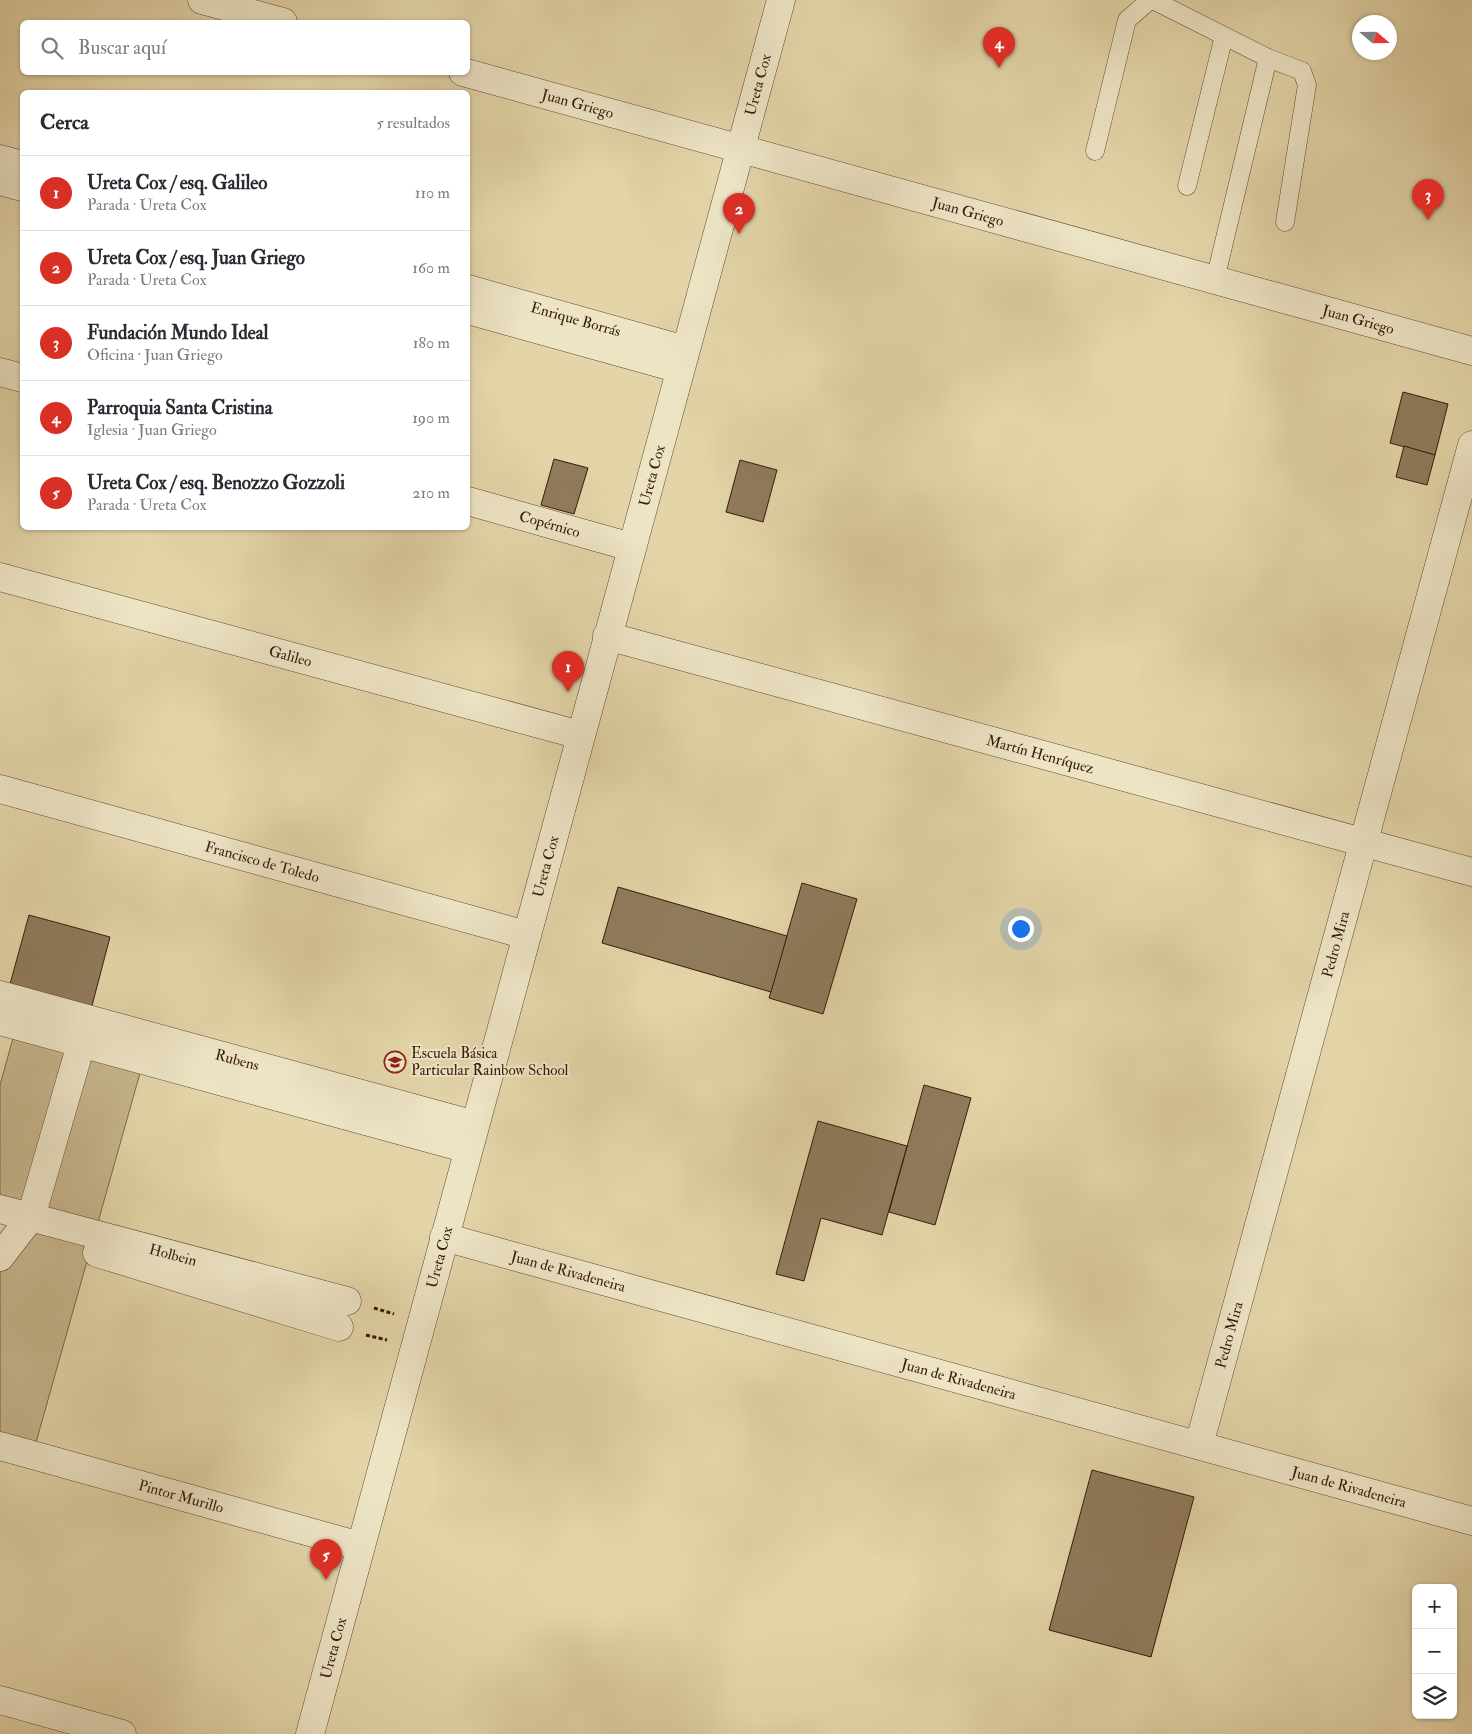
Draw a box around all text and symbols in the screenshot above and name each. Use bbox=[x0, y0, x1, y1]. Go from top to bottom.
north arrow bbox=[1352, 15, 1397, 60]
search box bbox=[20, 20, 470, 75]
pin: 4 bbox=[983, 27, 1015, 68]
icon: search bbox=[38, 34, 66, 62]
text: Buscar aquí bbox=[78, 36, 166, 60]
street label: Ureta Cox bbox=[741, 52, 775, 118]
street label: Juan Griego bbox=[538, 84, 616, 123]
text: Cerca bbox=[40, 109, 89, 136]
text: 5 resultados bbox=[376, 113, 450, 133]
text: Ureta Cox / esq. Galileo bbox=[87, 171, 267, 195]
pin: 3 bbox=[1412, 179, 1444, 220]
text: 1 bbox=[53, 183, 59, 203]
text: 110 m bbox=[415, 183, 450, 203]
street label: Juan Griego bbox=[929, 192, 1006, 231]
pin: 2 bbox=[723, 193, 755, 234]
text: Parada · Ureta Cox bbox=[87, 195, 207, 215]
text: Ureta Cox / esq. Juan Griego bbox=[87, 246, 305, 270]
text: 2 bbox=[52, 258, 60, 278]
text: 160 m bbox=[412, 258, 450, 278]
text: Parada · Ureta Cox bbox=[87, 270, 207, 290]
street label: Enrique Borrás bbox=[529, 298, 623, 341]
street label: Juan Griego bbox=[1319, 300, 1396, 339]
text: Fundación Mundo Ideal bbox=[87, 321, 268, 345]
text: 3 bbox=[53, 333, 59, 353]
text: 180 m bbox=[413, 333, 450, 353]
text: Oficina · Juan Griego bbox=[87, 345, 223, 365]
text: Parroquia Santa Cristina bbox=[87, 396, 273, 420]
text: 4 bbox=[52, 408, 60, 428]
text: 190 m bbox=[412, 408, 450, 428]
text: Iglesia · Juan Griego bbox=[87, 420, 217, 440]
street label: Ureta Cox bbox=[634, 442, 669, 508]
text: Ureta Cox / esq. Benozzo Gozzoli bbox=[87, 471, 345, 495]
text: 5 bbox=[52, 483, 60, 503]
text: 210 m bbox=[412, 483, 450, 503]
text: Parada · Ureta Cox bbox=[87, 495, 207, 515]
street label: Copérnico bbox=[517, 506, 583, 542]
street label: Galileo bbox=[267, 641, 314, 671]
pin: 1 bbox=[552, 651, 584, 692]
street label: Martín Henríquez bbox=[984, 730, 1096, 778]
street label: Ureta Cox bbox=[528, 833, 563, 899]
street label: Francisco de Toledo bbox=[203, 837, 321, 887]
street label: Pedro Mira bbox=[1318, 908, 1354, 980]
your location bbox=[1008, 916, 1034, 942]
place label: Escuela Básica Particular Rainbow School bbox=[411, 1044, 569, 1080]
street label: Rubens bbox=[213, 1045, 261, 1075]
school or university icon: Escuela Básica Particular Rainbow School bbox=[383, 1050, 407, 1074]
street label: Ureta Cox bbox=[422, 1224, 457, 1290]
street label: Holbein bbox=[147, 1239, 199, 1270]
street label: Juan de Rivadeneira bbox=[508, 1246, 629, 1296]
street label: Pedro Mira bbox=[1211, 1299, 1247, 1370]
street label: Juan de Rivadeneira bbox=[898, 1354, 1019, 1404]
street label: Juan de Rivadeneira bbox=[1288, 1462, 1409, 1512]
street label: Pintor Murillo bbox=[136, 1475, 226, 1517]
pin: 5 bbox=[310, 1539, 342, 1580]
map controls bbox=[1412, 1584, 1457, 1719]
button: + bbox=[1412, 1584, 1457, 1629]
street label: Ureta Cox bbox=[316, 1615, 351, 1681]
button: − bbox=[1412, 1629, 1457, 1674]
button: layers bbox=[1412, 1674, 1457, 1719]

